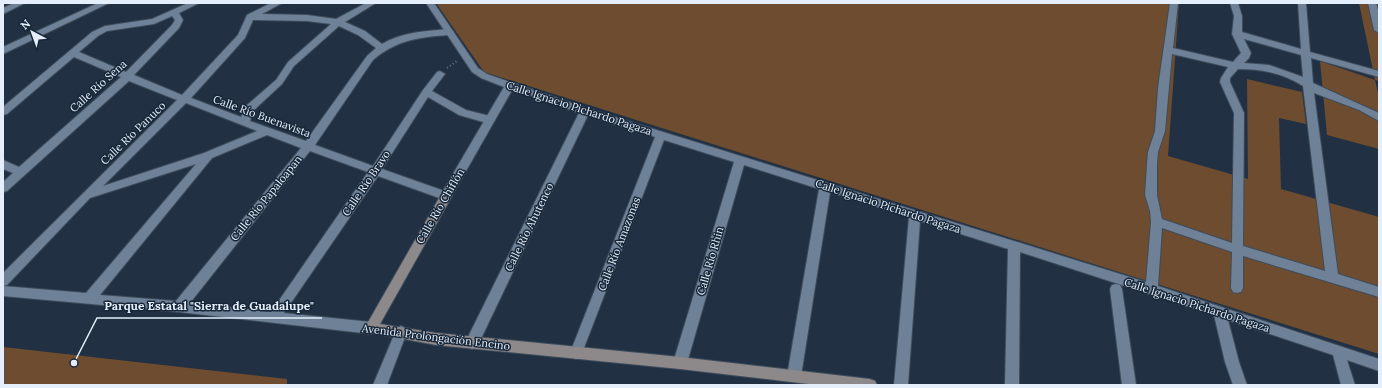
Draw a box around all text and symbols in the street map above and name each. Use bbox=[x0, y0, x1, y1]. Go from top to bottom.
north arrow bbox=[12, 12, 52, 52]
text: N bbox=[18, 16, 34, 33]
street label: Calle Río Sena bbox=[67, 56, 130, 115]
street label: Calle Ignacio Pichardo Pagaza bbox=[504, 78, 654, 138]
street label: Calle Río Buenavista bbox=[211, 92, 313, 140]
street label: Calle Río Panuco bbox=[97, 98, 169, 168]
street label: Calle Río Bravo bbox=[339, 147, 393, 219]
street label: Calle Río Papaloapan bbox=[227, 152, 305, 244]
street label: Calle Río Chiflón bbox=[413, 165, 467, 246]
street label: Calle Ignacio Pichardo Pagaza bbox=[813, 176, 963, 236]
street label: Calle Río Ahutenco bbox=[502, 180, 556, 274]
street label: Calle Río Amazonas bbox=[595, 195, 643, 293]
street label: Calle Río Rhin bbox=[694, 225, 727, 297]
street label: Calle Ignacio Pichardo Pagaza bbox=[1122, 275, 1272, 335]
callout: Parque Estatal "Sierra de Guadalupe" bbox=[97, 294, 322, 318]
text: Parque Estatal "Sierra de Guadalupe" bbox=[104, 298, 314, 313]
street label: Avenida Prolongación Encino bbox=[360, 321, 511, 353]

